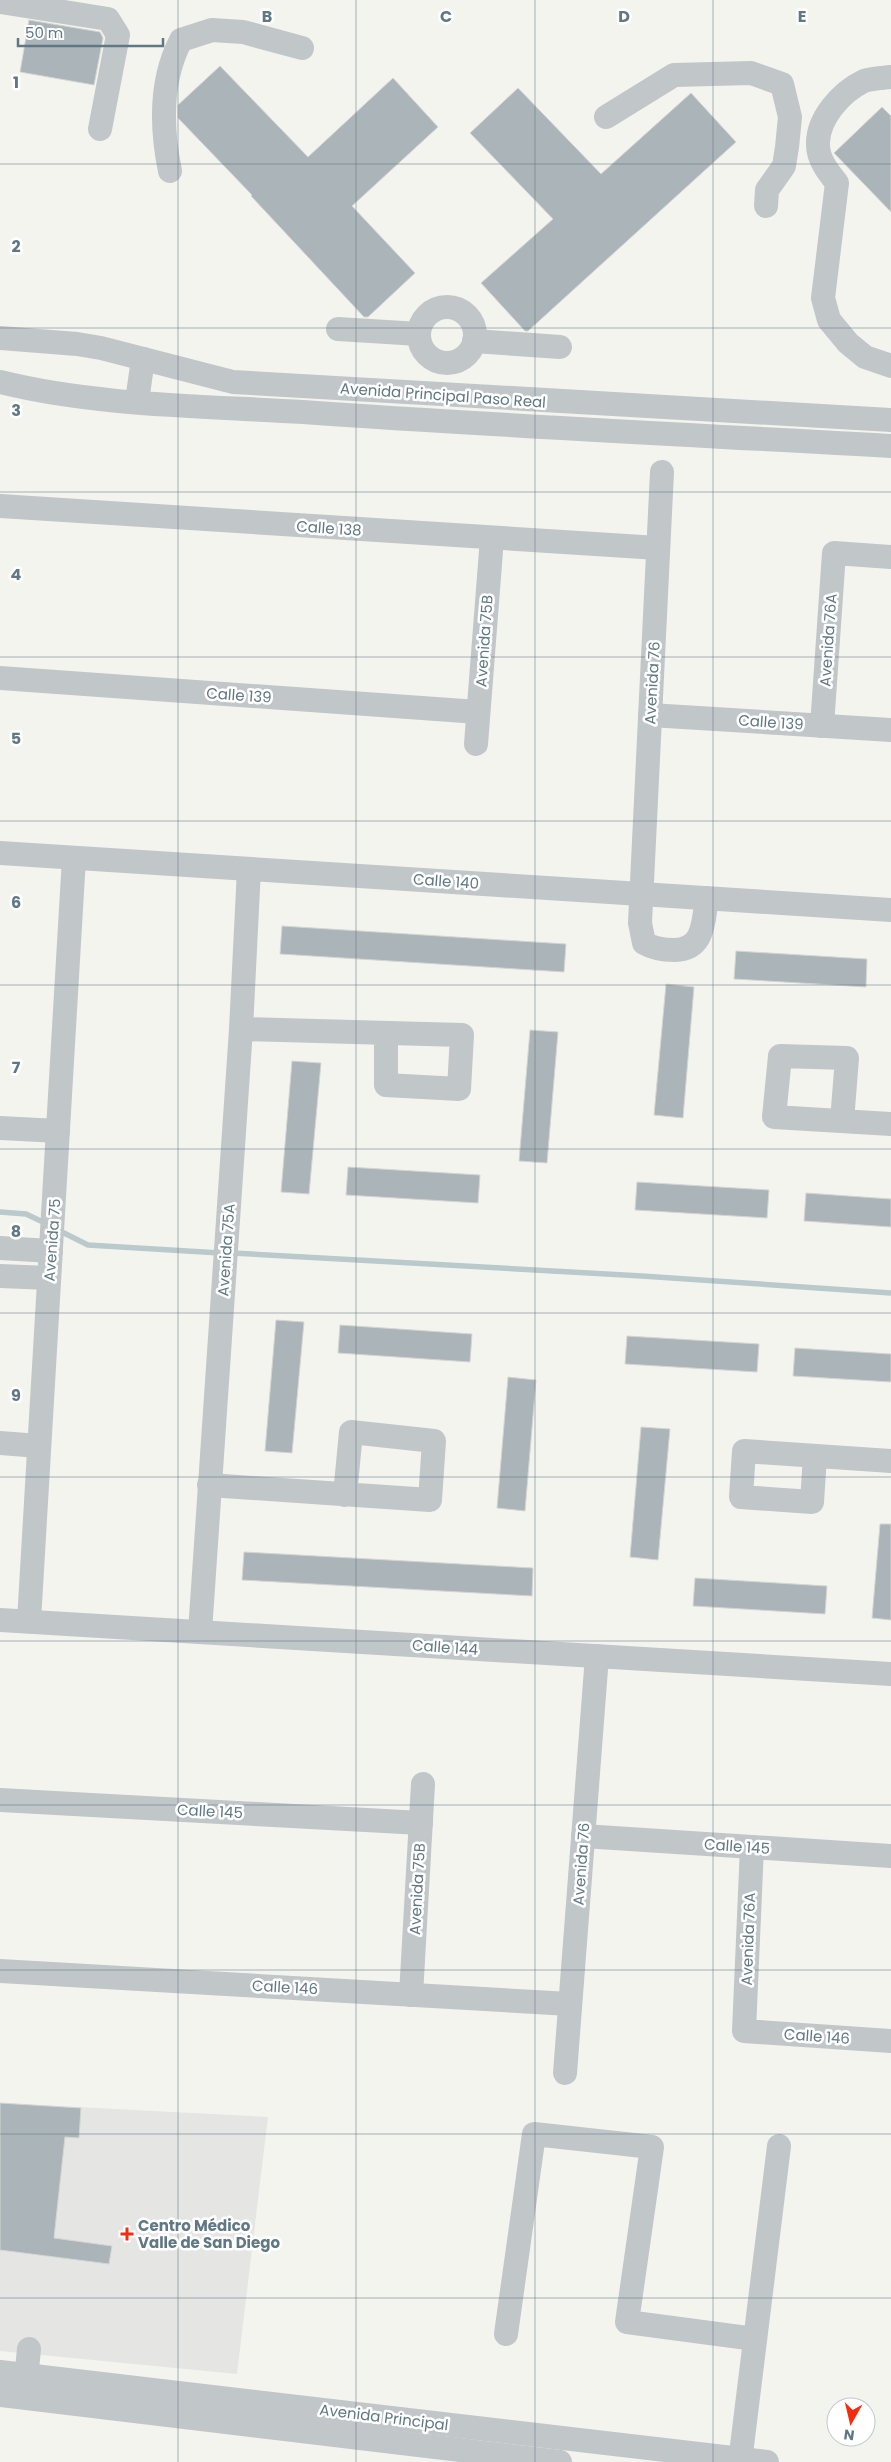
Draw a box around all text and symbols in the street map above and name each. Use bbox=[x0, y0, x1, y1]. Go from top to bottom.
text: B bbox=[262, 5, 272, 28]
text: C bbox=[440, 5, 452, 28]
text: D bbox=[618, 5, 630, 28]
text: E bbox=[798, 5, 806, 28]
scale bar bbox=[18, 15, 162, 47]
text: 50 m bbox=[25, 22, 63, 43]
text: 1 bbox=[13, 71, 19, 94]
text: 2 bbox=[11, 235, 21, 258]
street label: Avenida Principal Paso Real bbox=[339, 377, 547, 413]
text: 3 bbox=[11, 399, 21, 422]
street label: Calle 138 bbox=[296, 515, 362, 541]
text: 4 bbox=[11, 563, 22, 586]
street label: Avenida 76A bbox=[814, 593, 842, 687]
street label: Avenida 75B bbox=[470, 594, 498, 688]
street label: Avenida 76 bbox=[639, 641, 665, 725]
street label: Calle 139 bbox=[206, 682, 272, 708]
street label: Calle 139 bbox=[738, 709, 804, 735]
text: 5 bbox=[11, 727, 21, 750]
street label: Calle 140 bbox=[412, 868, 480, 894]
text: 6 bbox=[11, 891, 21, 914]
text: 7 bbox=[12, 1056, 21, 1079]
street label: Avenida 75 bbox=[39, 1198, 65, 1282]
street label: Avenida 75A bbox=[212, 1203, 240, 1297]
text: 8 bbox=[11, 1220, 21, 1243]
text: 9 bbox=[11, 1384, 21, 1407]
street label: Calle 144 bbox=[411, 1634, 479, 1660]
street label: Calle 145 bbox=[176, 1799, 244, 1823]
street label: Avenida 76 bbox=[568, 1822, 594, 1906]
street label: Calle 145 bbox=[703, 1833, 771, 1859]
street label: Avenida 75B bbox=[404, 1842, 430, 1936]
street label: Avenida 76A bbox=[736, 1892, 760, 1986]
street label: Calle 146 bbox=[251, 1975, 319, 1999]
street label: Calle 146 bbox=[783, 2023, 851, 2049]
place label: Centro Médico Valle de San Diego bbox=[138, 2215, 280, 2253]
marker: Centro Médico Valle de San Diego bbox=[120, 2227, 134, 2241]
north arrow bbox=[826, 2397, 876, 2447]
street label: Avenida Principal bbox=[318, 2399, 450, 2435]
text: N bbox=[843, 2424, 856, 2446]

